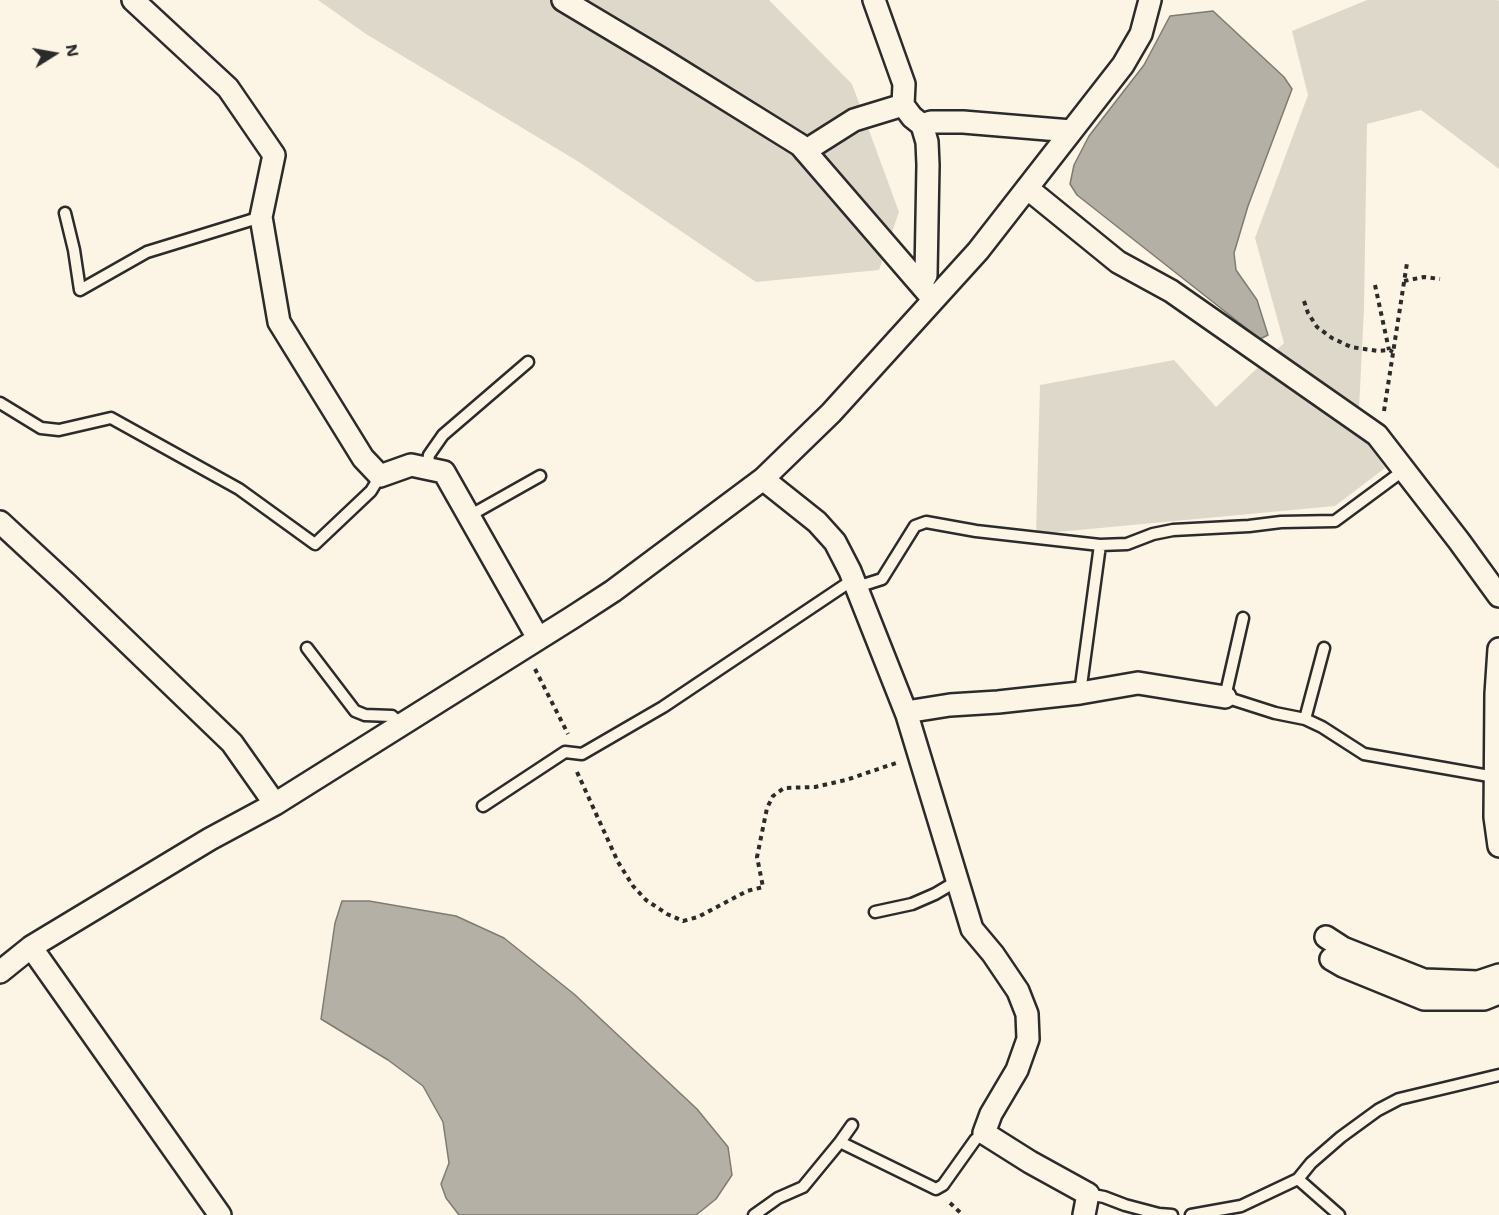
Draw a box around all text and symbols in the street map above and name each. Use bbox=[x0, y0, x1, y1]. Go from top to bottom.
north arrow bbox=[24, 24, 84, 84]
text: N bbox=[61, 42, 84, 59]

